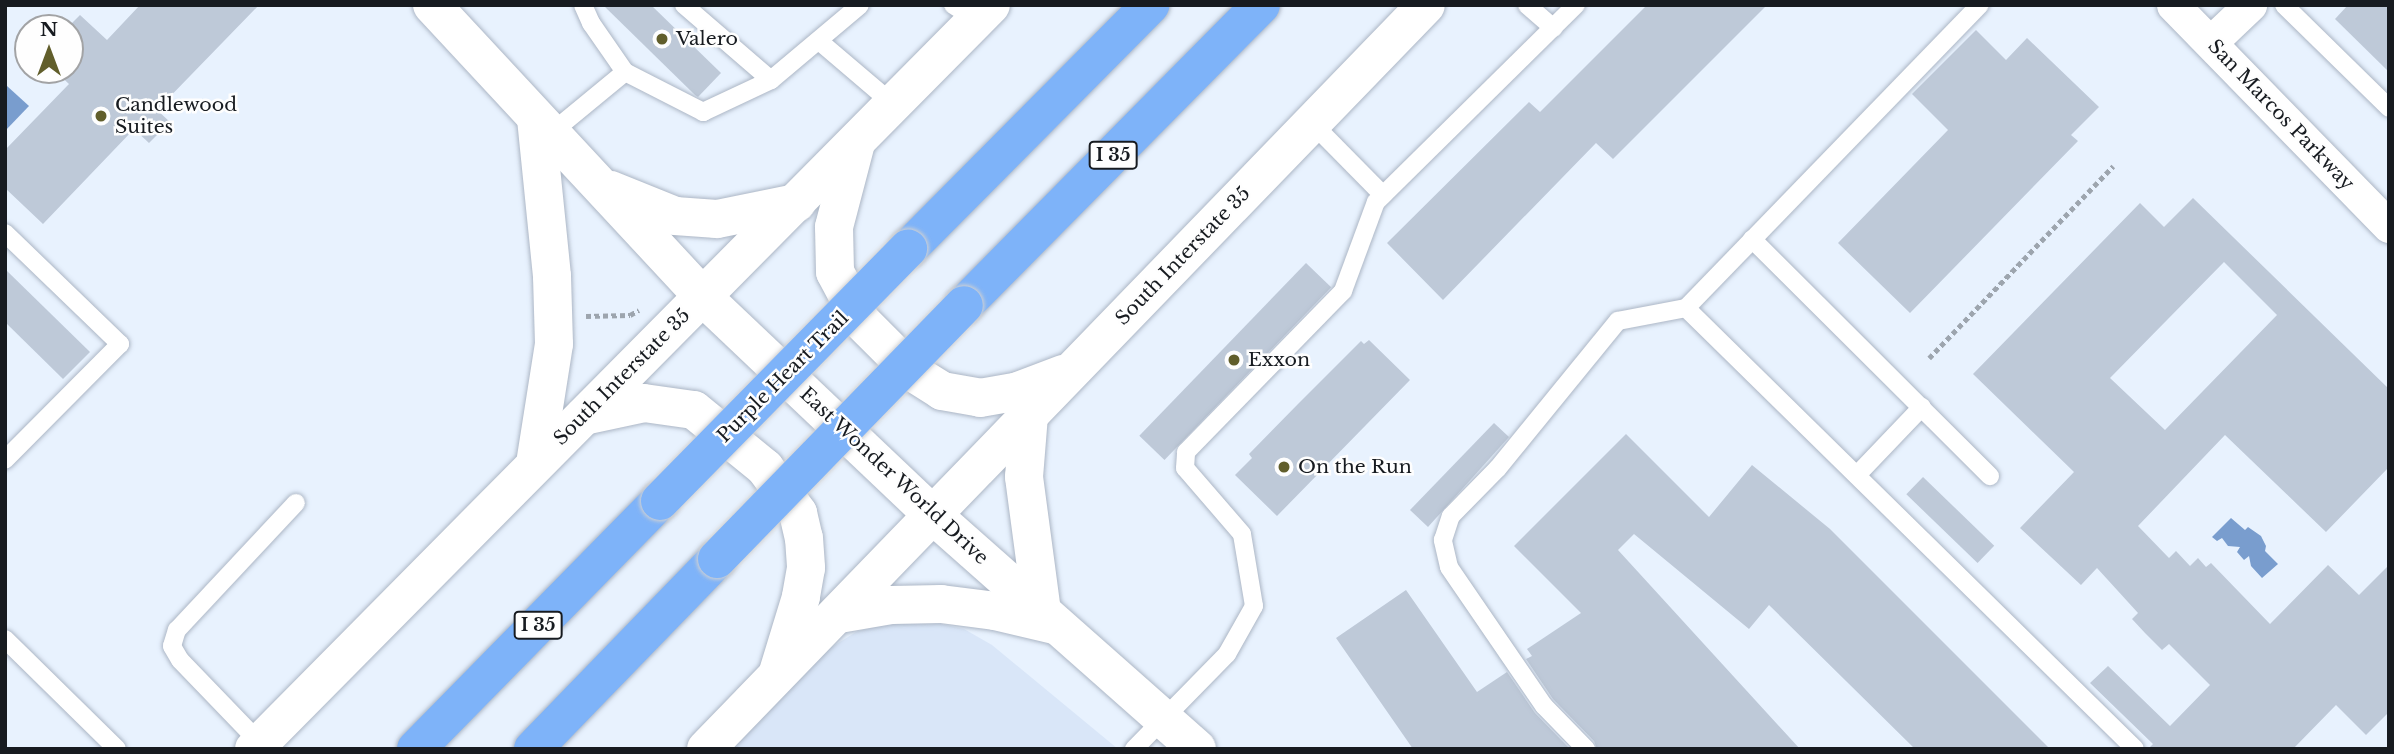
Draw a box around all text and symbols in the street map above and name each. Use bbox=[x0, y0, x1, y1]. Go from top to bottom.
north arrow bbox=[14, 14, 84, 84]
text: N bbox=[40, 18, 58, 41]
place label: Valero bbox=[676, 28, 738, 50]
marker: Valero bbox=[654, 31, 670, 47]
street label: San Marcos Parkway bbox=[2203, 35, 2359, 195]
place label: Candlewood Suites bbox=[115, 94, 237, 138]
marker: Candlewood Suites bbox=[93, 108, 109, 124]
road number: I 35 bbox=[1088, 140, 1138, 170]
street label: South Interstate 35 bbox=[1111, 182, 1255, 330]
street label: South Interstate 35 bbox=[549, 304, 695, 450]
street label: Purple Heart Trail bbox=[712, 306, 854, 448]
place label: Exxon bbox=[1248, 349, 1310, 371]
marker: Exxon bbox=[1226, 352, 1242, 368]
street label: East Wonder World Drive bbox=[794, 382, 994, 570]
place label: On the Run bbox=[1298, 456, 1412, 478]
marker: On the Run bbox=[1276, 459, 1292, 475]
road number: I 35 bbox=[514, 610, 562, 640]

